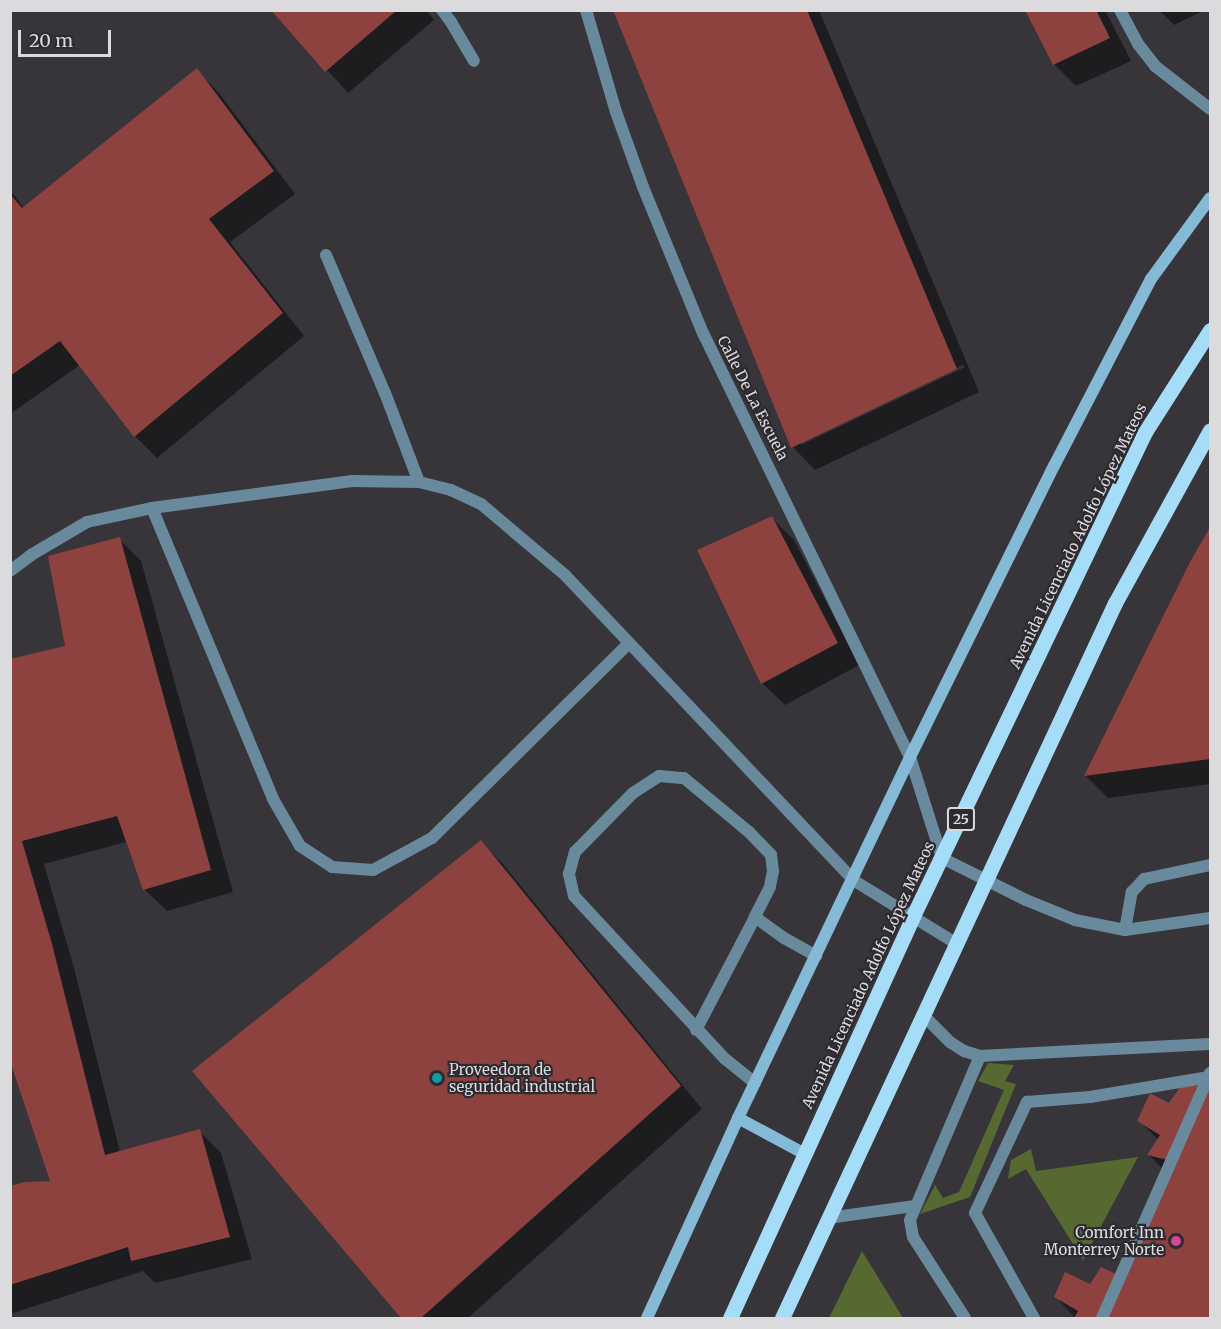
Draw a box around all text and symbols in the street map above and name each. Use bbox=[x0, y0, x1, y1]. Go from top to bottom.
scale bar bbox=[21, 18, 114, 56]
text: 20 m bbox=[29, 29, 73, 52]
street label: Calle De La Escuela bbox=[714, 333, 792, 463]
street label: Avenida Licenciado Adolfo López Mateos bbox=[1006, 400, 1150, 672]
road number: 25 bbox=[946, 808, 976, 830]
street label: Avenida Licenciado Adolfo López Mateos bbox=[798, 838, 938, 1112]
place label: Proveedora de seguridad industrial bbox=[449, 1060, 595, 1095]
marker: Proveedora de seguridad industrial bbox=[430, 1071, 444, 1085]
place label: Comfort Inn Monterrey Norte bbox=[1044, 1223, 1164, 1258]
marker: Comfort Inn Monterrey Norte bbox=[1169, 1234, 1183, 1248]

